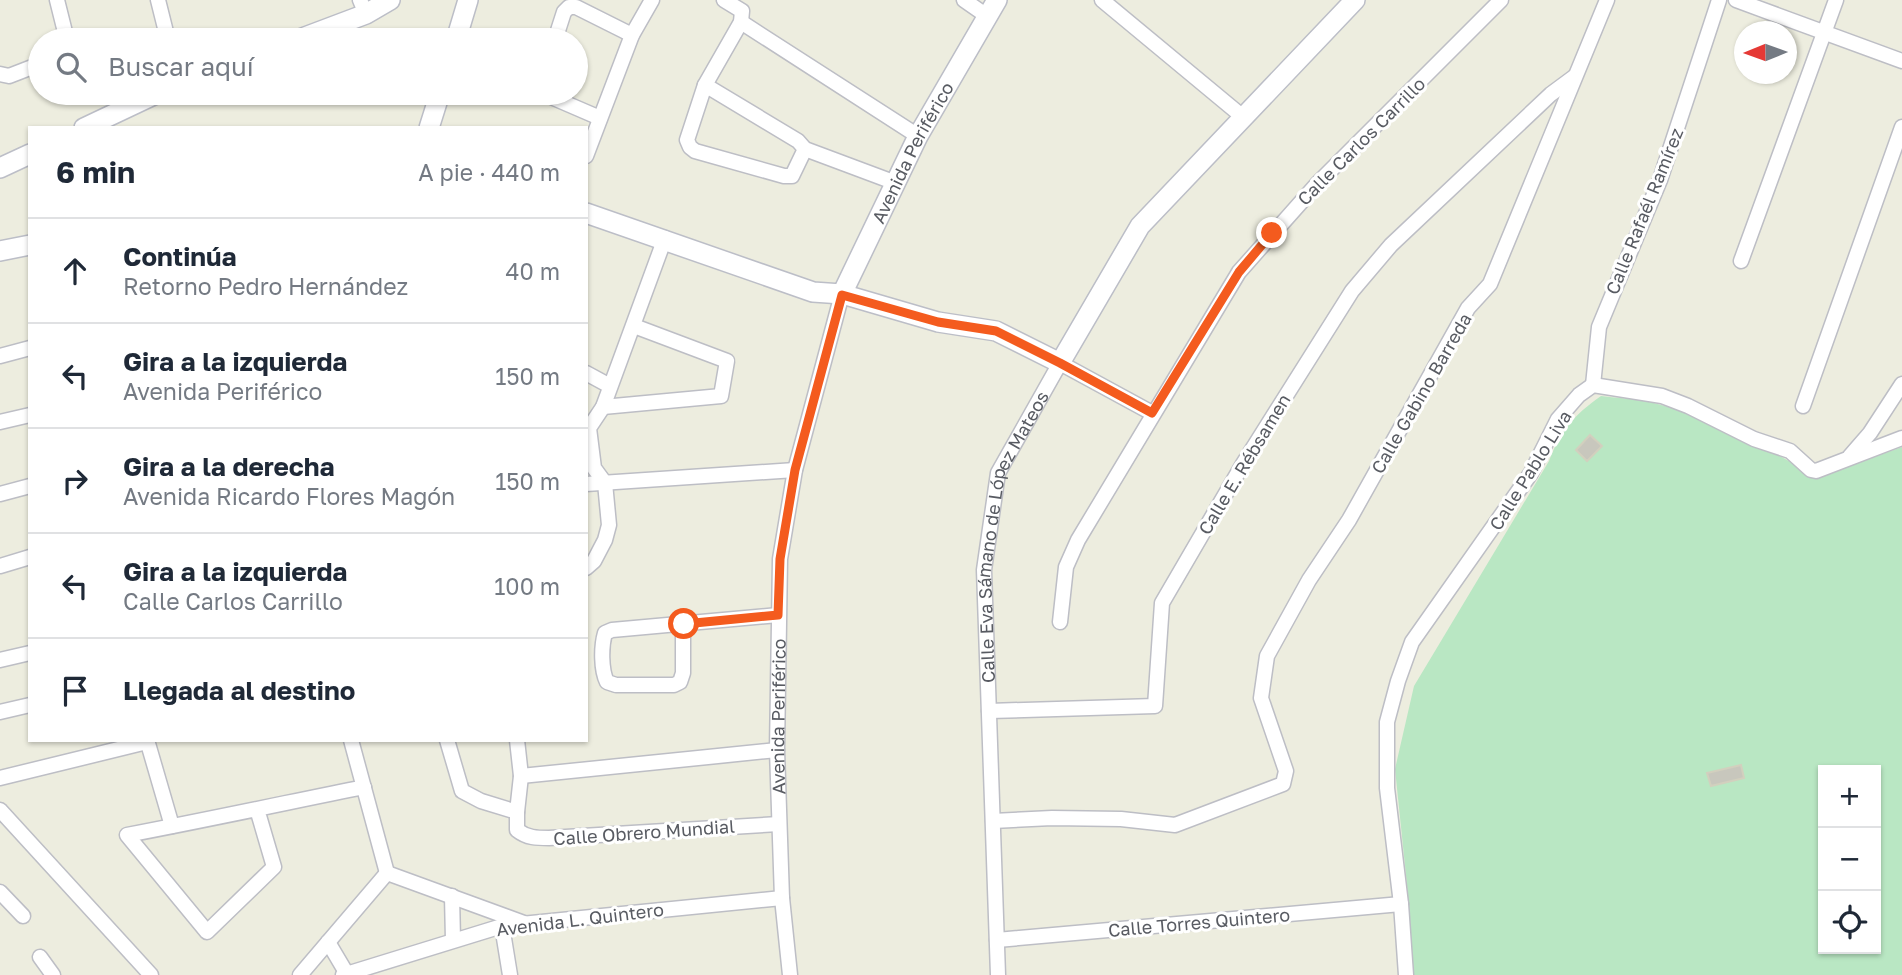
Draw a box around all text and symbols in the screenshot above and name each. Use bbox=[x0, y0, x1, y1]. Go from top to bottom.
north arrow bbox=[1734, 21, 1797, 84]
search box bbox=[28, 28, 588, 105]
icon: search bbox=[52, 48, 90, 86]
text: Buscar aquí bbox=[108, 51, 254, 82]
street label: Calle Carlos Carrillo bbox=[1292, 72, 1430, 210]
street label: Avenida Periférico bbox=[867, 78, 958, 227]
street label: Calle Rafaél Ramírez bbox=[1601, 125, 1687, 297]
text: 6 min bbox=[56, 154, 135, 190]
text: A pie · 440 m bbox=[418, 158, 560, 186]
route end bbox=[1256, 217, 1287, 248]
text: Continúa bbox=[123, 241, 237, 272]
icon: ahead bbox=[56, 252, 94, 290]
text: 40 m bbox=[506, 257, 560, 285]
text: Retorno Pedro Hernández bbox=[123, 272, 408, 300]
street label: Calle Gabino Barreda bbox=[1366, 309, 1476, 477]
text: Gira a la izquierda bbox=[123, 346, 347, 377]
icon: left bbox=[56, 357, 94, 395]
text: 150 m bbox=[495, 362, 560, 390]
text: Avenida Periférico bbox=[123, 377, 322, 405]
street label: Calle Eva Sámano de López Mateos bbox=[972, 387, 1053, 683]
street label: Calle E. Rébsamen bbox=[1193, 390, 1295, 538]
street label: Calle Pablo Liva bbox=[1484, 406, 1576, 534]
text: Gira a la derecha bbox=[123, 451, 335, 482]
icon: right bbox=[56, 462, 94, 500]
text: 150 m bbox=[495, 467, 560, 495]
text: Avenida Ricardo Flores Magón bbox=[123, 482, 455, 510]
text: Gira a la izquierda bbox=[123, 556, 347, 587]
icon: left bbox=[56, 567, 94, 605]
text: 100 m bbox=[494, 572, 560, 600]
text: Calle Carlos Carrillo bbox=[123, 587, 343, 615]
route start bbox=[668, 608, 699, 639]
street label: Avenida Periférico bbox=[766, 638, 790, 795]
icon: arrive bbox=[56, 672, 94, 710]
text: Llegada al destino bbox=[123, 675, 355, 706]
map controls bbox=[1818, 765, 1881, 954]
button: + bbox=[1818, 765, 1881, 828]
street label: Calle Obrero Mundial bbox=[553, 815, 736, 849]
button: − bbox=[1818, 828, 1881, 891]
button: locate bbox=[1818, 891, 1881, 954]
street label: Avenida L. Quintero bbox=[495, 898, 665, 940]
street label: Calle Torres Quintero bbox=[1107, 903, 1291, 941]

